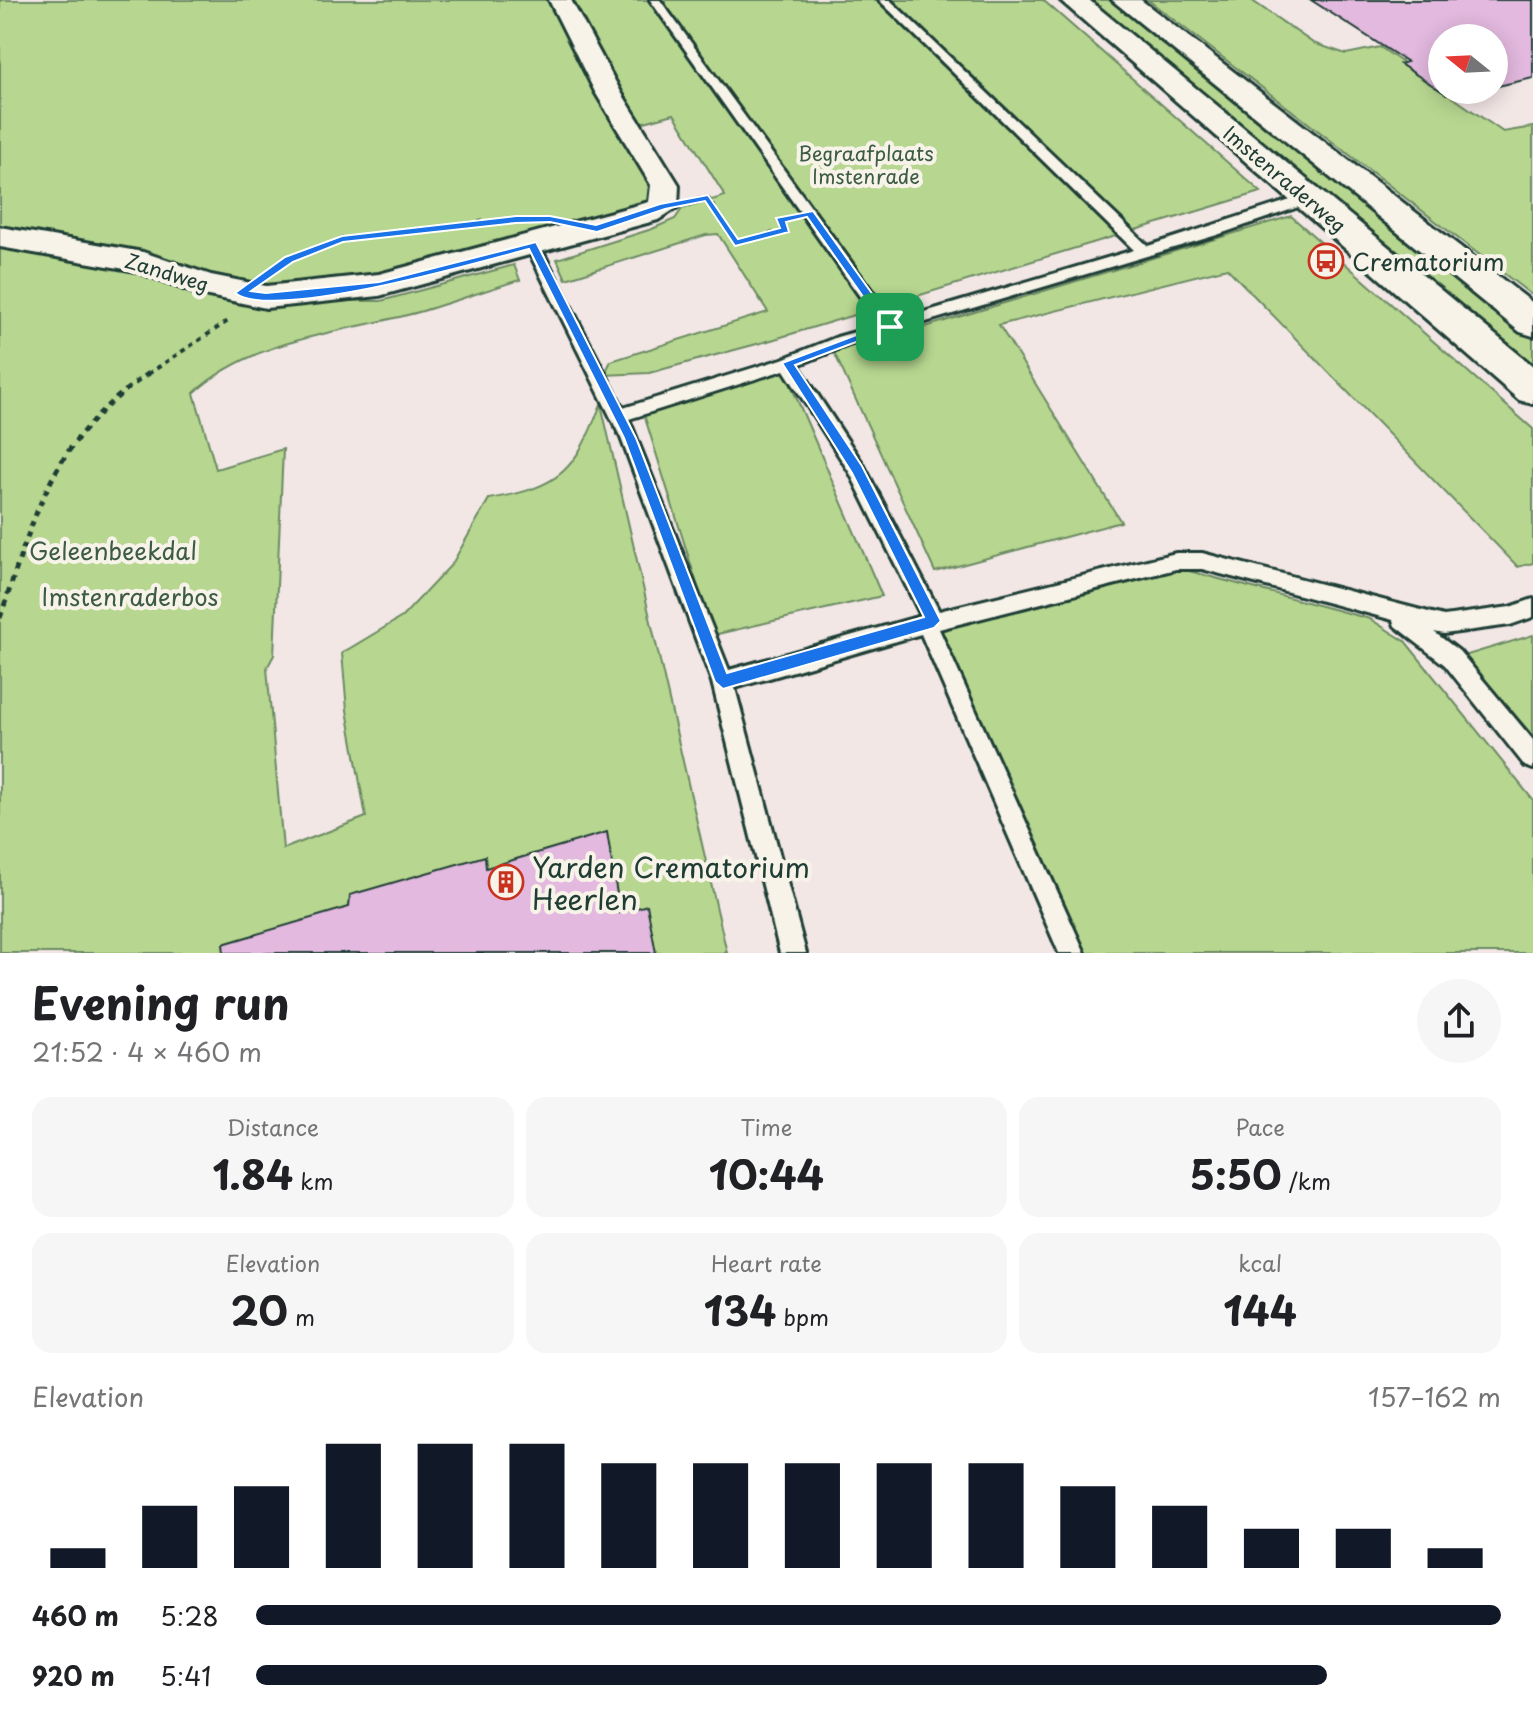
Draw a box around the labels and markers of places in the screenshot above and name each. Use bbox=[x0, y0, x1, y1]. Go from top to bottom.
bus stop icon: Crematorium bbox=[1307, 242, 1345, 280]
place label: Crematorium bbox=[1352, 243, 1505, 279]
pin bbox=[856, 293, 924, 361]
place label: Yarden Crematorium Heerlen bbox=[532, 845, 810, 920]
building icon: Yarden Crematorium Heerlen bbox=[487, 863, 525, 901]

